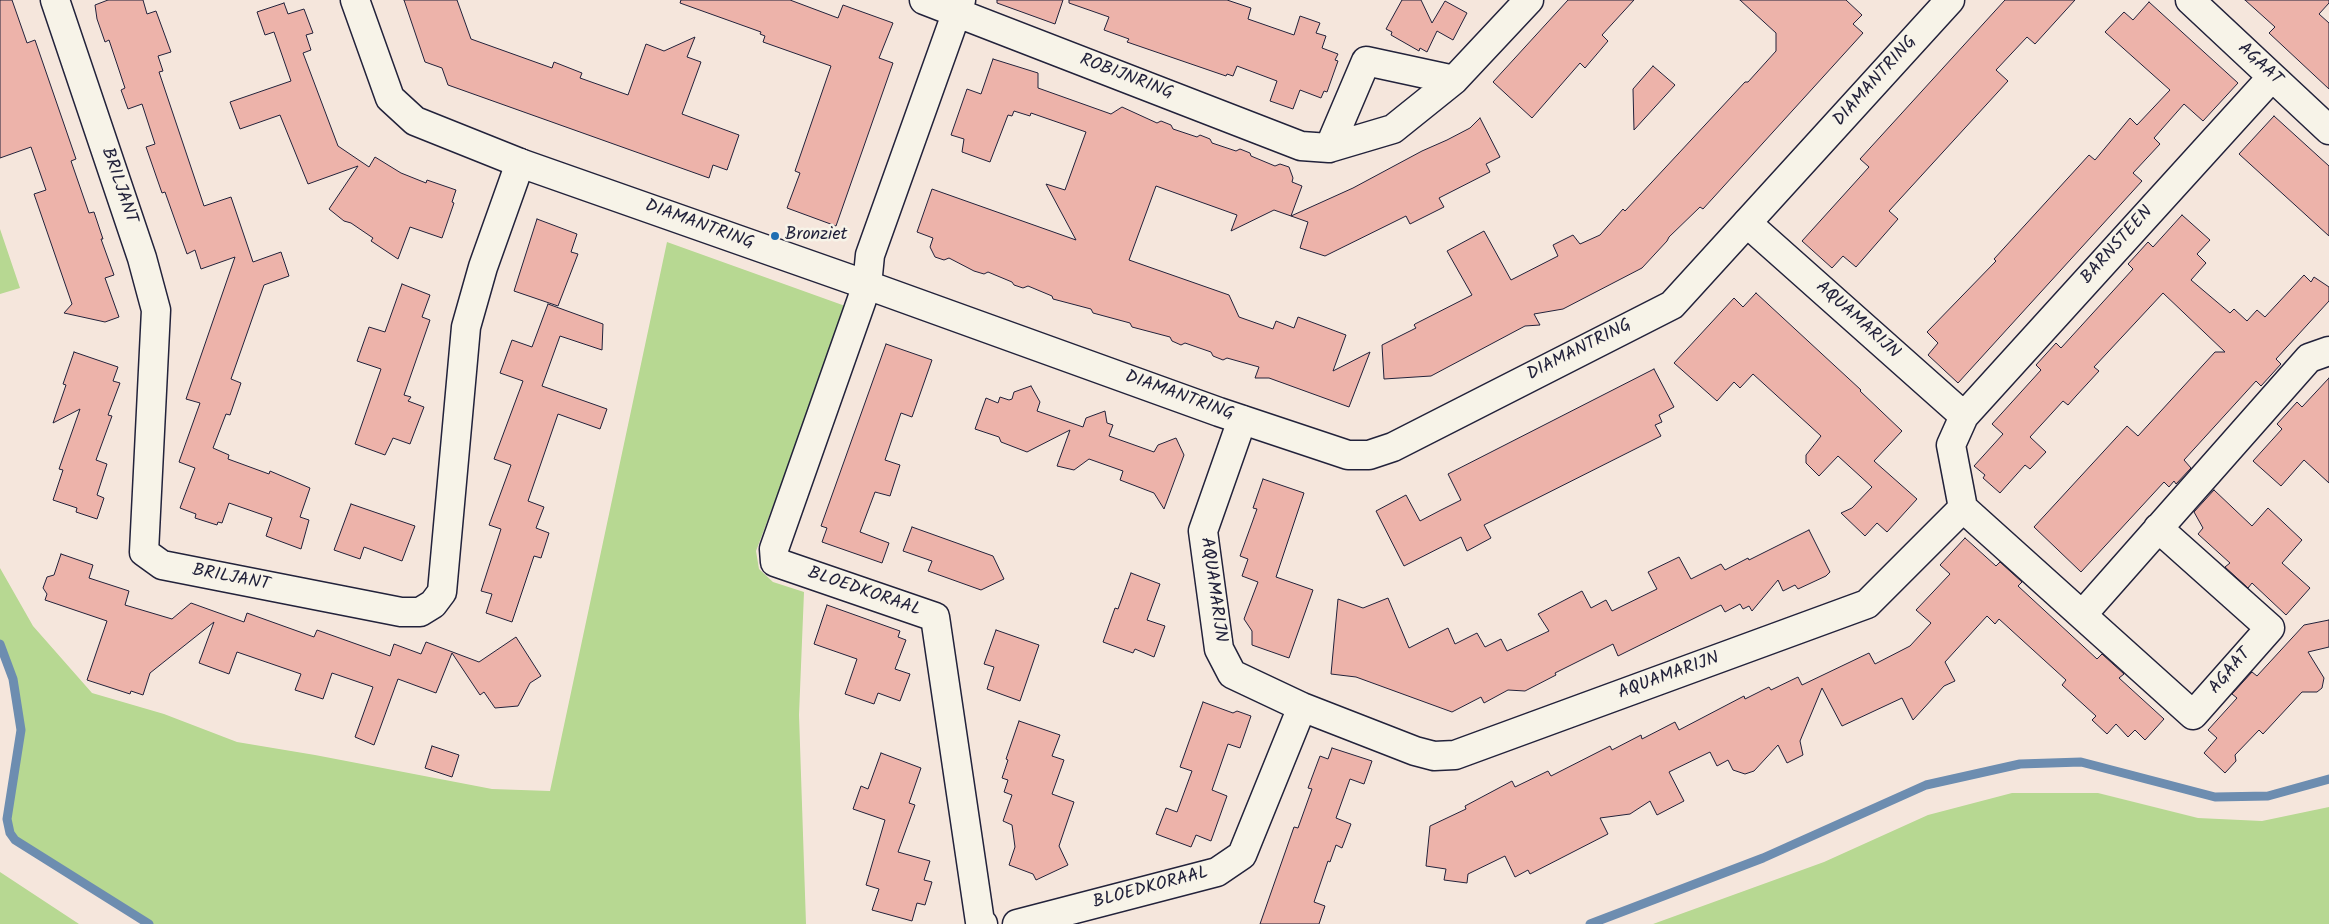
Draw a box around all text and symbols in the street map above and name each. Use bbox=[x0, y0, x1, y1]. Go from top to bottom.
street label: DIAMANTRING bbox=[1830, 32, 1922, 132]
street label: AGAAT bbox=[2232, 39, 2286, 91]
street label: ROBIJNRING bbox=[1076, 50, 1176, 106]
street label: BRILJANT bbox=[95, 145, 141, 227]
street label: DIAMANTRING bbox=[642, 196, 756, 256]
street label: BARNSTEEN bbox=[2077, 203, 2159, 289]
place label: Bronziet bbox=[785, 225, 847, 247]
marker: Bronziet bbox=[769, 230, 781, 242]
street label: AQUAMARIJN bbox=[1810, 277, 1904, 365]
street label: DIAMANTRING bbox=[1524, 315, 1636, 387]
street label: DIAMANTRING bbox=[1122, 367, 1236, 427]
street label: AQUAMARIJN bbox=[1194, 536, 1230, 644]
street label: BRILJANT bbox=[190, 561, 272, 597]
street label: BLOEDKORAAL bbox=[805, 564, 923, 622]
street label: AGAAT bbox=[2205, 645, 2257, 699]
street label: AQUAMARIJN bbox=[1615, 649, 1723, 705]
street label: BLOEDKORAAL bbox=[1091, 863, 1211, 915]

